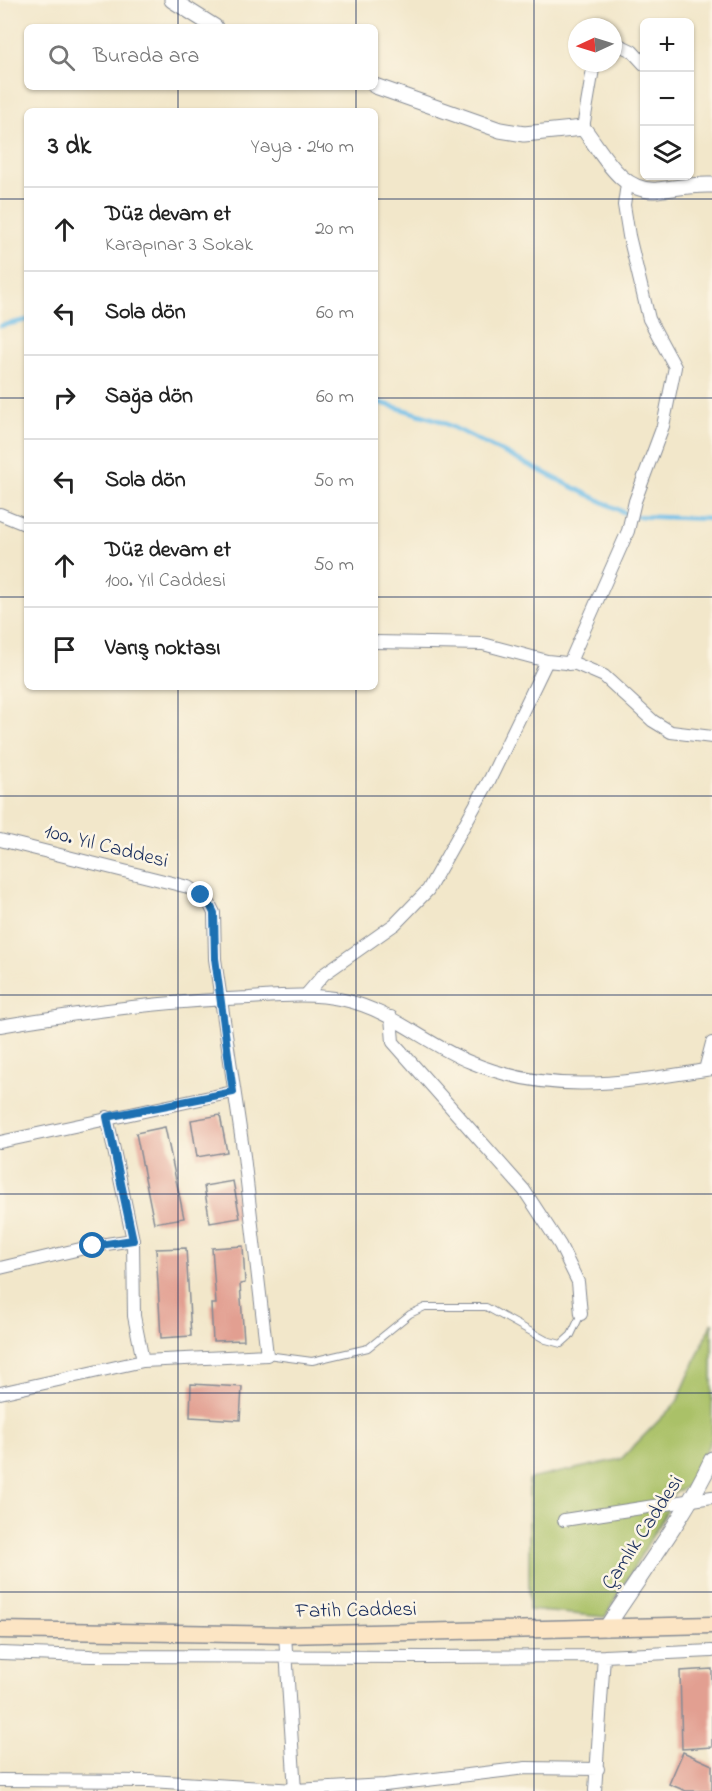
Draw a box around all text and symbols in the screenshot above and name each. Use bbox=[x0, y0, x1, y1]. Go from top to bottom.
north arrow bbox=[568, 18, 622, 72]
map controls bbox=[640, 18, 694, 180]
button: + bbox=[640, 18, 694, 72]
search box bbox=[24, 24, 378, 90]
icon: search bbox=[45, 41, 78, 74]
text: Burada ara bbox=[93, 41, 199, 73]
button: − bbox=[640, 72, 694, 126]
button: layers bbox=[640, 126, 694, 180]
text: 3 dk bbox=[48, 128, 91, 166]
text: Yaya · 240 m bbox=[251, 133, 354, 162]
text: Düz devam et bbox=[105, 199, 231, 231]
icon: ahead bbox=[48, 213, 81, 246]
text: 20 m bbox=[315, 215, 354, 244]
text: Karapınar 3 Sokak bbox=[105, 231, 253, 260]
icon: left bbox=[48, 297, 81, 330]
text: Sola dön bbox=[105, 297, 186, 329]
text: 60 m bbox=[316, 299, 354, 328]
icon: right bbox=[48, 381, 81, 414]
text: Sağa dön bbox=[105, 381, 193, 413]
text: 60 m bbox=[316, 383, 354, 412]
icon: left bbox=[48, 465, 81, 498]
text: Sola dön bbox=[105, 465, 186, 497]
text: 50 m bbox=[313, 467, 354, 496]
text: Düz devam et bbox=[105, 535, 231, 567]
icon: ahead bbox=[48, 549, 81, 582]
text: 50 m bbox=[313, 551, 354, 580]
text: 100. Yıl Caddesi bbox=[105, 567, 226, 596]
icon: arrive bbox=[48, 633, 81, 666]
text: Varış noktası bbox=[105, 633, 220, 665]
street label: 100. Yıl Caddesi bbox=[41, 817, 171, 877]
route end bbox=[187, 881, 213, 907]
route start bbox=[79, 1232, 105, 1258]
street label: Çamlık Caddesi bbox=[595, 1470, 691, 1596]
street label: Fatih Caddesi bbox=[294, 1595, 417, 1627]

